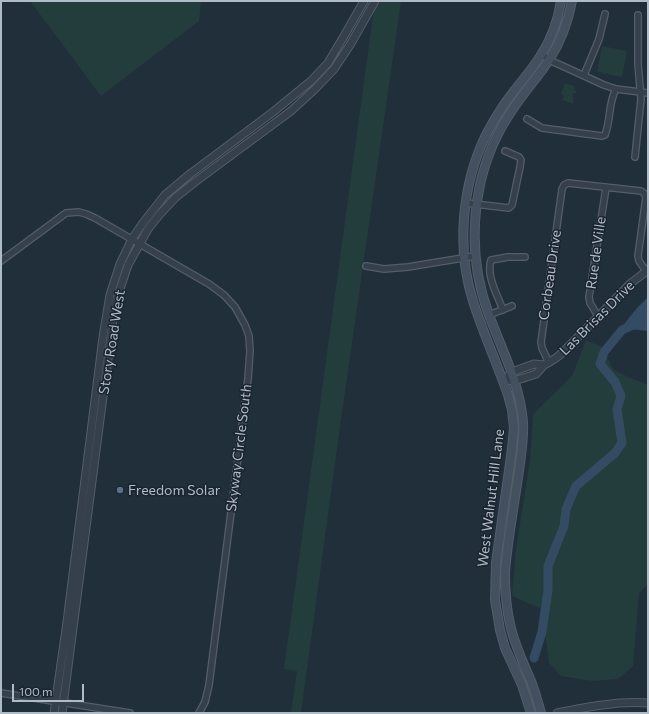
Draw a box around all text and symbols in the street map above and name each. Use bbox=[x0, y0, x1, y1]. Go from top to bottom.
street label: Rue de Ville bbox=[583, 216, 609, 290]
street label: Corbeau Drive bbox=[535, 229, 565, 321]
street label: Las Brisas Drive bbox=[556, 277, 638, 359]
street label: Story Road West bbox=[95, 288, 129, 396]
street label: Skyway Circle South bbox=[223, 383, 255, 513]
street label: West Walnut Hill Lane bbox=[474, 428, 508, 568]
place label: Freedom Solar bbox=[128, 482, 220, 498]
marker: Freedom Solar bbox=[115, 485, 125, 495]
scale bar bbox=[14, 676, 86, 702]
text: 100 m bbox=[19, 684, 53, 698]

